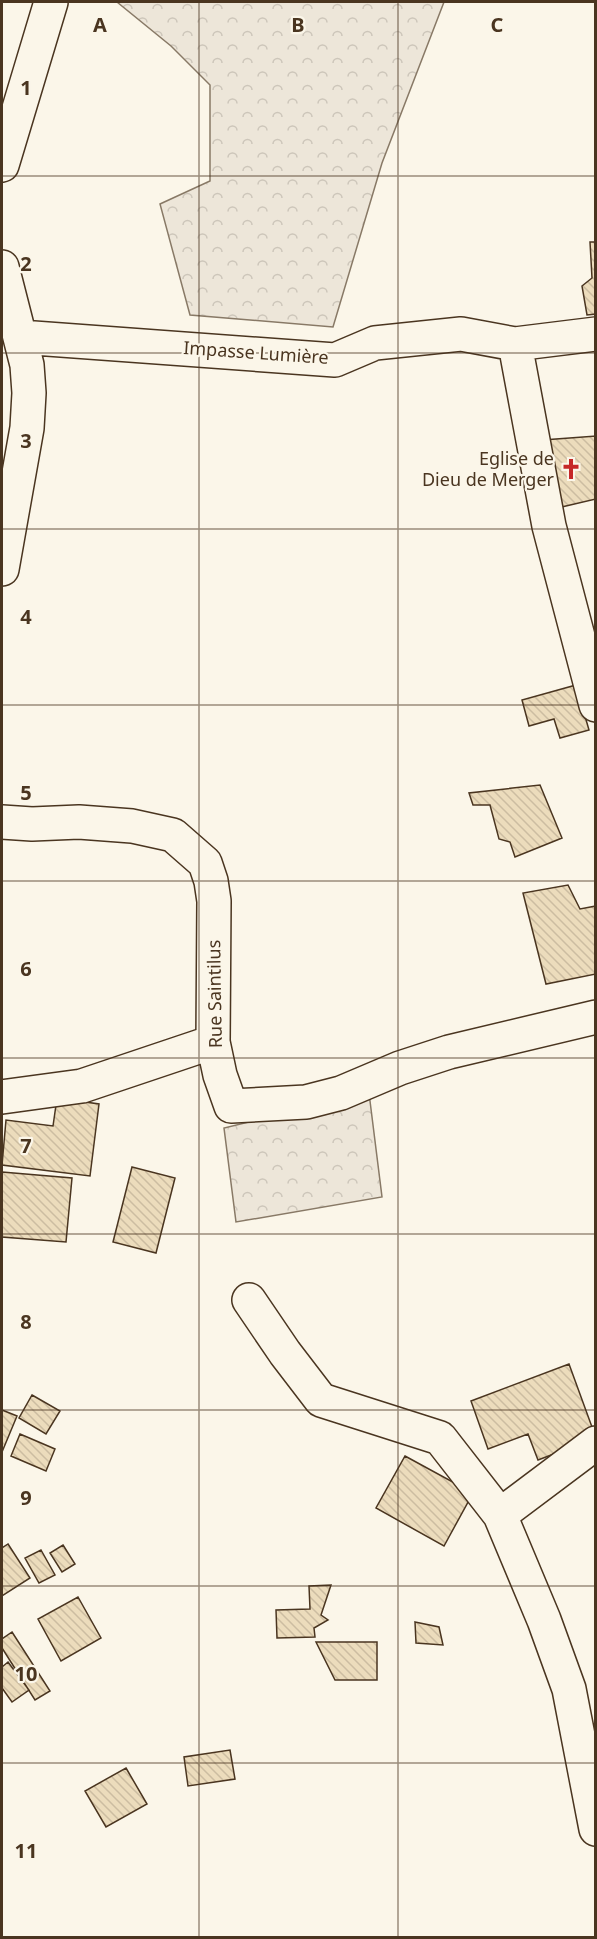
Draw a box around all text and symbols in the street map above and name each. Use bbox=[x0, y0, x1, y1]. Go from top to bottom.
text: A bbox=[93, 11, 107, 38]
text: B bbox=[291, 11, 305, 38]
text: C bbox=[491, 11, 504, 38]
text: 1 bbox=[20, 74, 32, 101]
text: 2 bbox=[20, 250, 32, 277]
street label: Impasse Lumière bbox=[183, 335, 330, 369]
text: 3 bbox=[20, 427, 32, 454]
place label: Eglise de Dieu de Merger bbox=[422, 446, 555, 491]
church icon: Eglise de Dieu de Merger bbox=[559, 457, 583, 481]
text: 4 bbox=[20, 603, 32, 630]
text: 5 bbox=[20, 779, 32, 806]
street label: Rue Saintilus bbox=[201, 940, 227, 1048]
text: 6 bbox=[20, 955, 32, 982]
text: 7 bbox=[20, 1132, 32, 1159]
text: 8 bbox=[20, 1308, 32, 1335]
text: 9 bbox=[20, 1484, 32, 1511]
text: 10 bbox=[15, 1660, 37, 1687]
text: 11 bbox=[15, 1837, 37, 1864]

